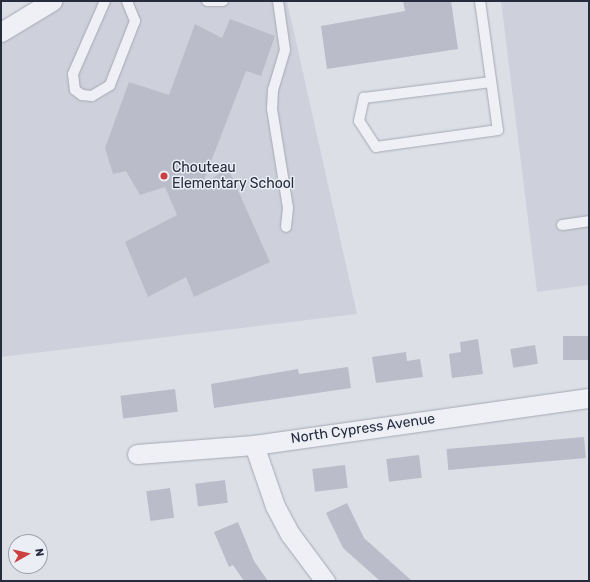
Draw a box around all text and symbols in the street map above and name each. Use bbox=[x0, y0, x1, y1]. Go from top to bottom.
place label: Chouteau Elementary School bbox=[172, 160, 295, 192]
marker: Chouteau Elementary School bbox=[159, 171, 169, 181]
street label: North Cypress Avenue bbox=[290, 411, 436, 447]
north arrow bbox=[8, 534, 48, 574]
text: N bbox=[32, 548, 46, 557]

